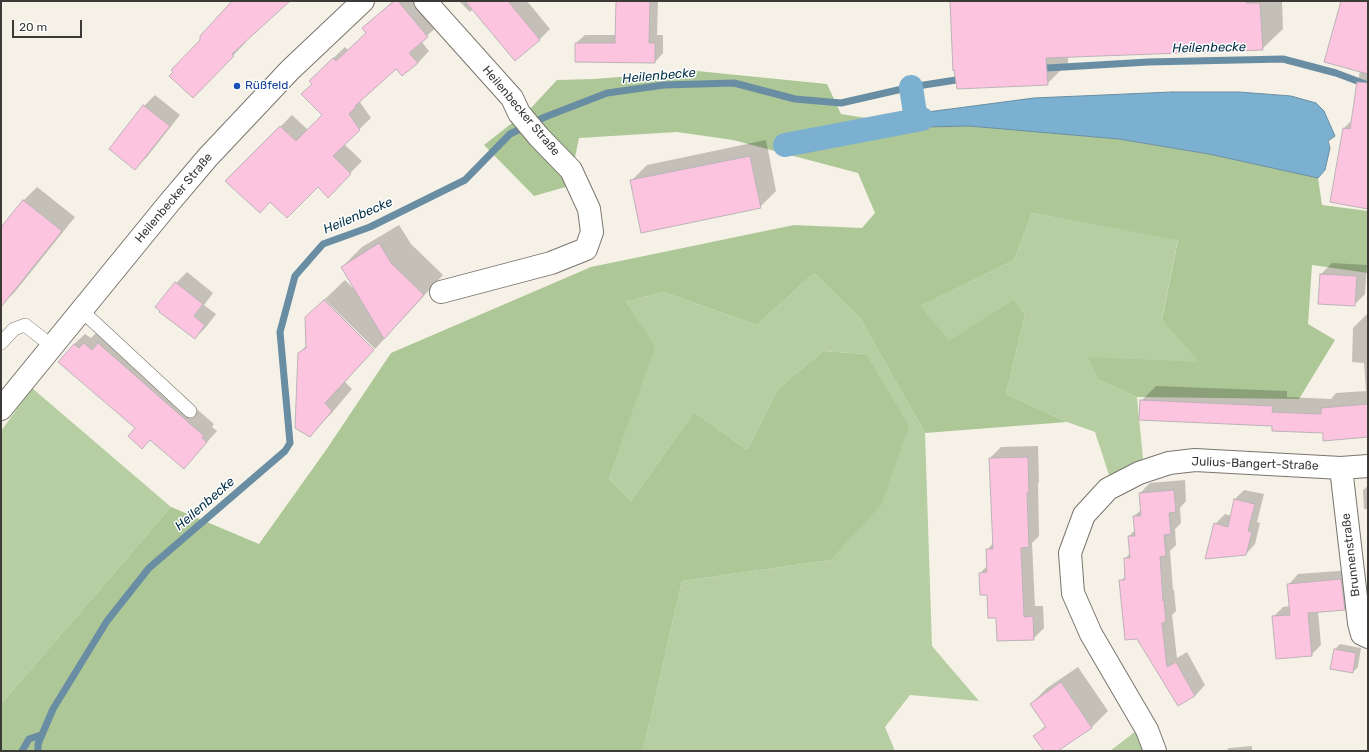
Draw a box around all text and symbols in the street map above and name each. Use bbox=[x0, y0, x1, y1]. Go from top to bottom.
scale bar bbox=[14, 12, 84, 38]
text: 20 m bbox=[19, 20, 47, 34]
water label: Heilenbecke bbox=[1172, 40, 1246, 56]
street label: Heilenbecker Straße bbox=[479, 63, 563, 159]
water label: Heilenbecke bbox=[622, 65, 696, 87]
place label: Rüßfeld bbox=[245, 79, 288, 93]
marker: Rüßfeld bbox=[232, 81, 242, 91]
street label: Heilenbecker Straße bbox=[132, 150, 216, 246]
water label: Heilenbecke bbox=[321, 194, 395, 238]
street label: Julius-Bangert-Straße bbox=[1191, 455, 1319, 473]
water label: Heilenbecke bbox=[172, 474, 238, 534]
street label: Brunnenstraße bbox=[1339, 512, 1363, 598]

